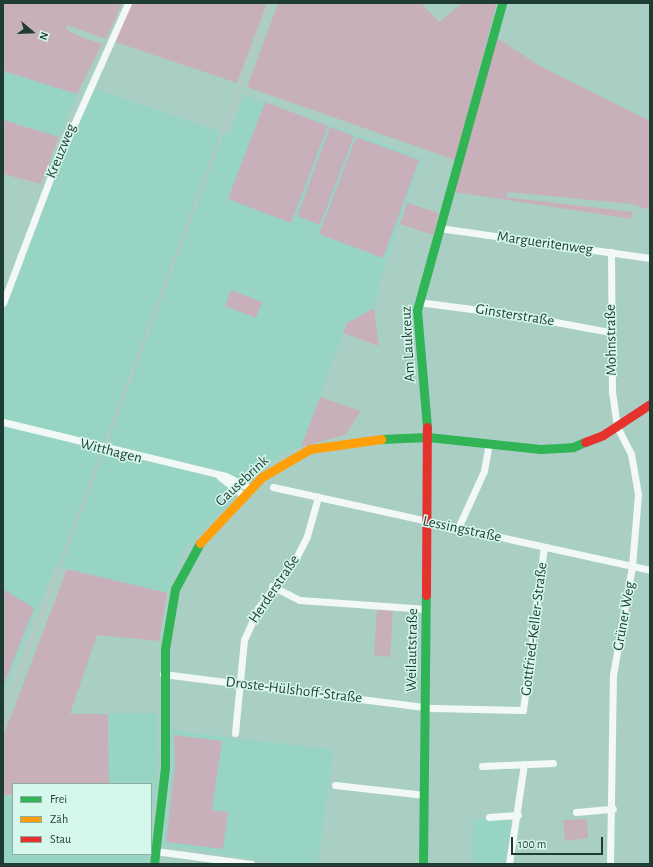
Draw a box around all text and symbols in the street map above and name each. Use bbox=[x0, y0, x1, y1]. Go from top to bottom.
north arrow bbox=[12, 12, 52, 52]
text: N bbox=[37, 31, 50, 41]
street label: Kreuzweg bbox=[42, 121, 80, 181]
street label: Margueritenweg bbox=[496, 227, 594, 259]
street label: Ginsterstraße bbox=[474, 300, 556, 330]
street label: Mohnstraße bbox=[601, 304, 621, 376]
street label: Am Laukreuz bbox=[397, 305, 419, 383]
street label: Witthagen bbox=[78, 435, 144, 467]
street label: Gausebrink bbox=[212, 452, 272, 510]
street label: Lessingstraße bbox=[421, 512, 503, 546]
street label: Herderstraße bbox=[245, 551, 303, 627]
street label: Gottfried-Keller-Straße bbox=[517, 561, 551, 697]
street label: Grüner Weg bbox=[609, 580, 639, 652]
street label: Weilautstraße bbox=[402, 608, 422, 692]
street label: Droste-Hülshoff-Straße bbox=[225, 673, 363, 707]
legend bbox=[12, 783, 152, 855]
text: Frei bbox=[50, 793, 67, 805]
text: Zäh bbox=[50, 813, 68, 825]
scale bar bbox=[513, 829, 605, 855]
text: Stau bbox=[50, 833, 71, 845]
text: 100 m bbox=[518, 838, 546, 850]

